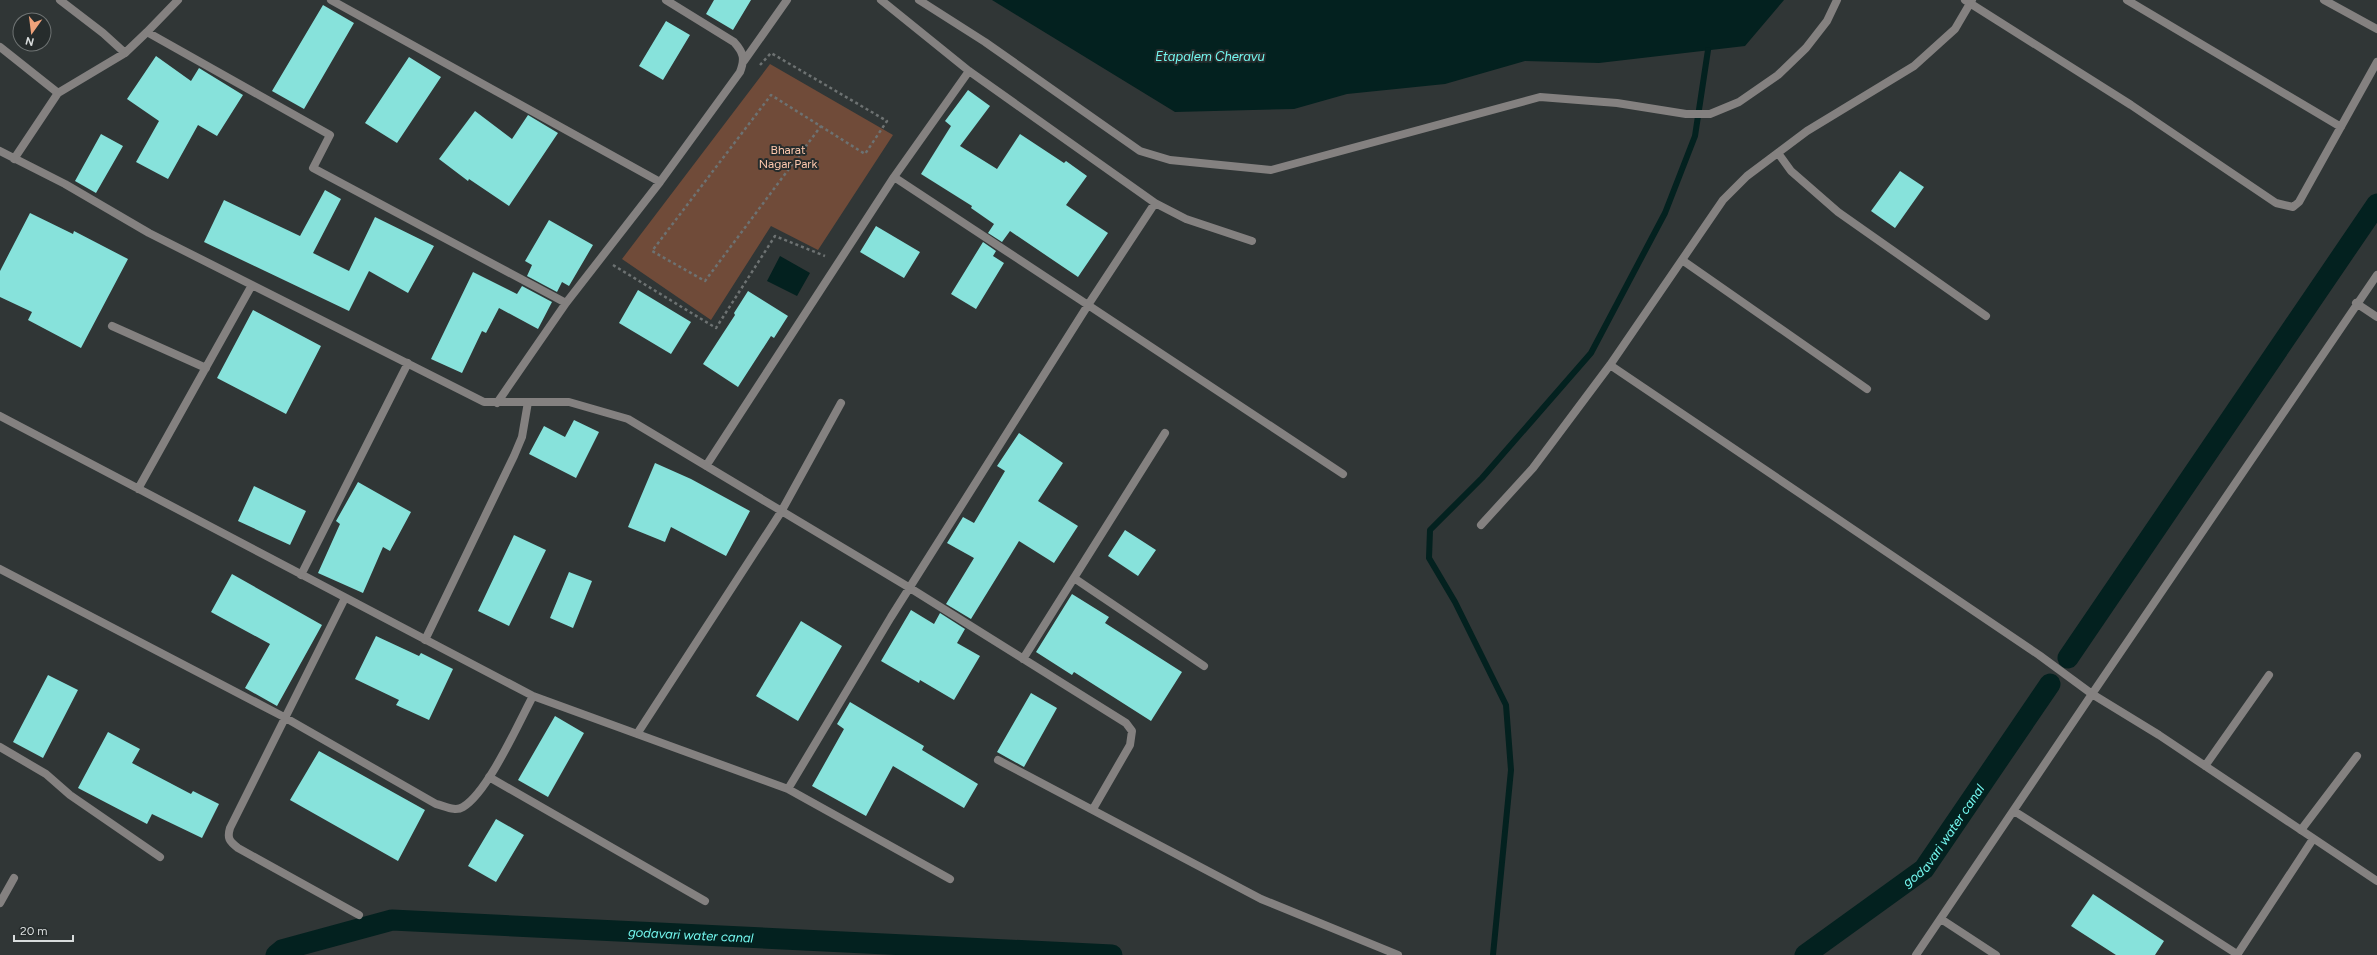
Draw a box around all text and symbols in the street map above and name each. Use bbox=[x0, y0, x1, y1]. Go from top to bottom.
north arrow bbox=[12, 12, 52, 52]
text: N bbox=[24, 34, 35, 49]
water label: Etapalem Cheravu bbox=[1155, 49, 1265, 64]
park label: Bharat Nagar Park bbox=[759, 143, 817, 171]
water label: godavari water canal bbox=[1900, 781, 1987, 889]
scale bar bbox=[14, 917, 73, 943]
text: 20 m bbox=[20, 924, 48, 938]
water label: godavari water canal bbox=[628, 924, 754, 945]

